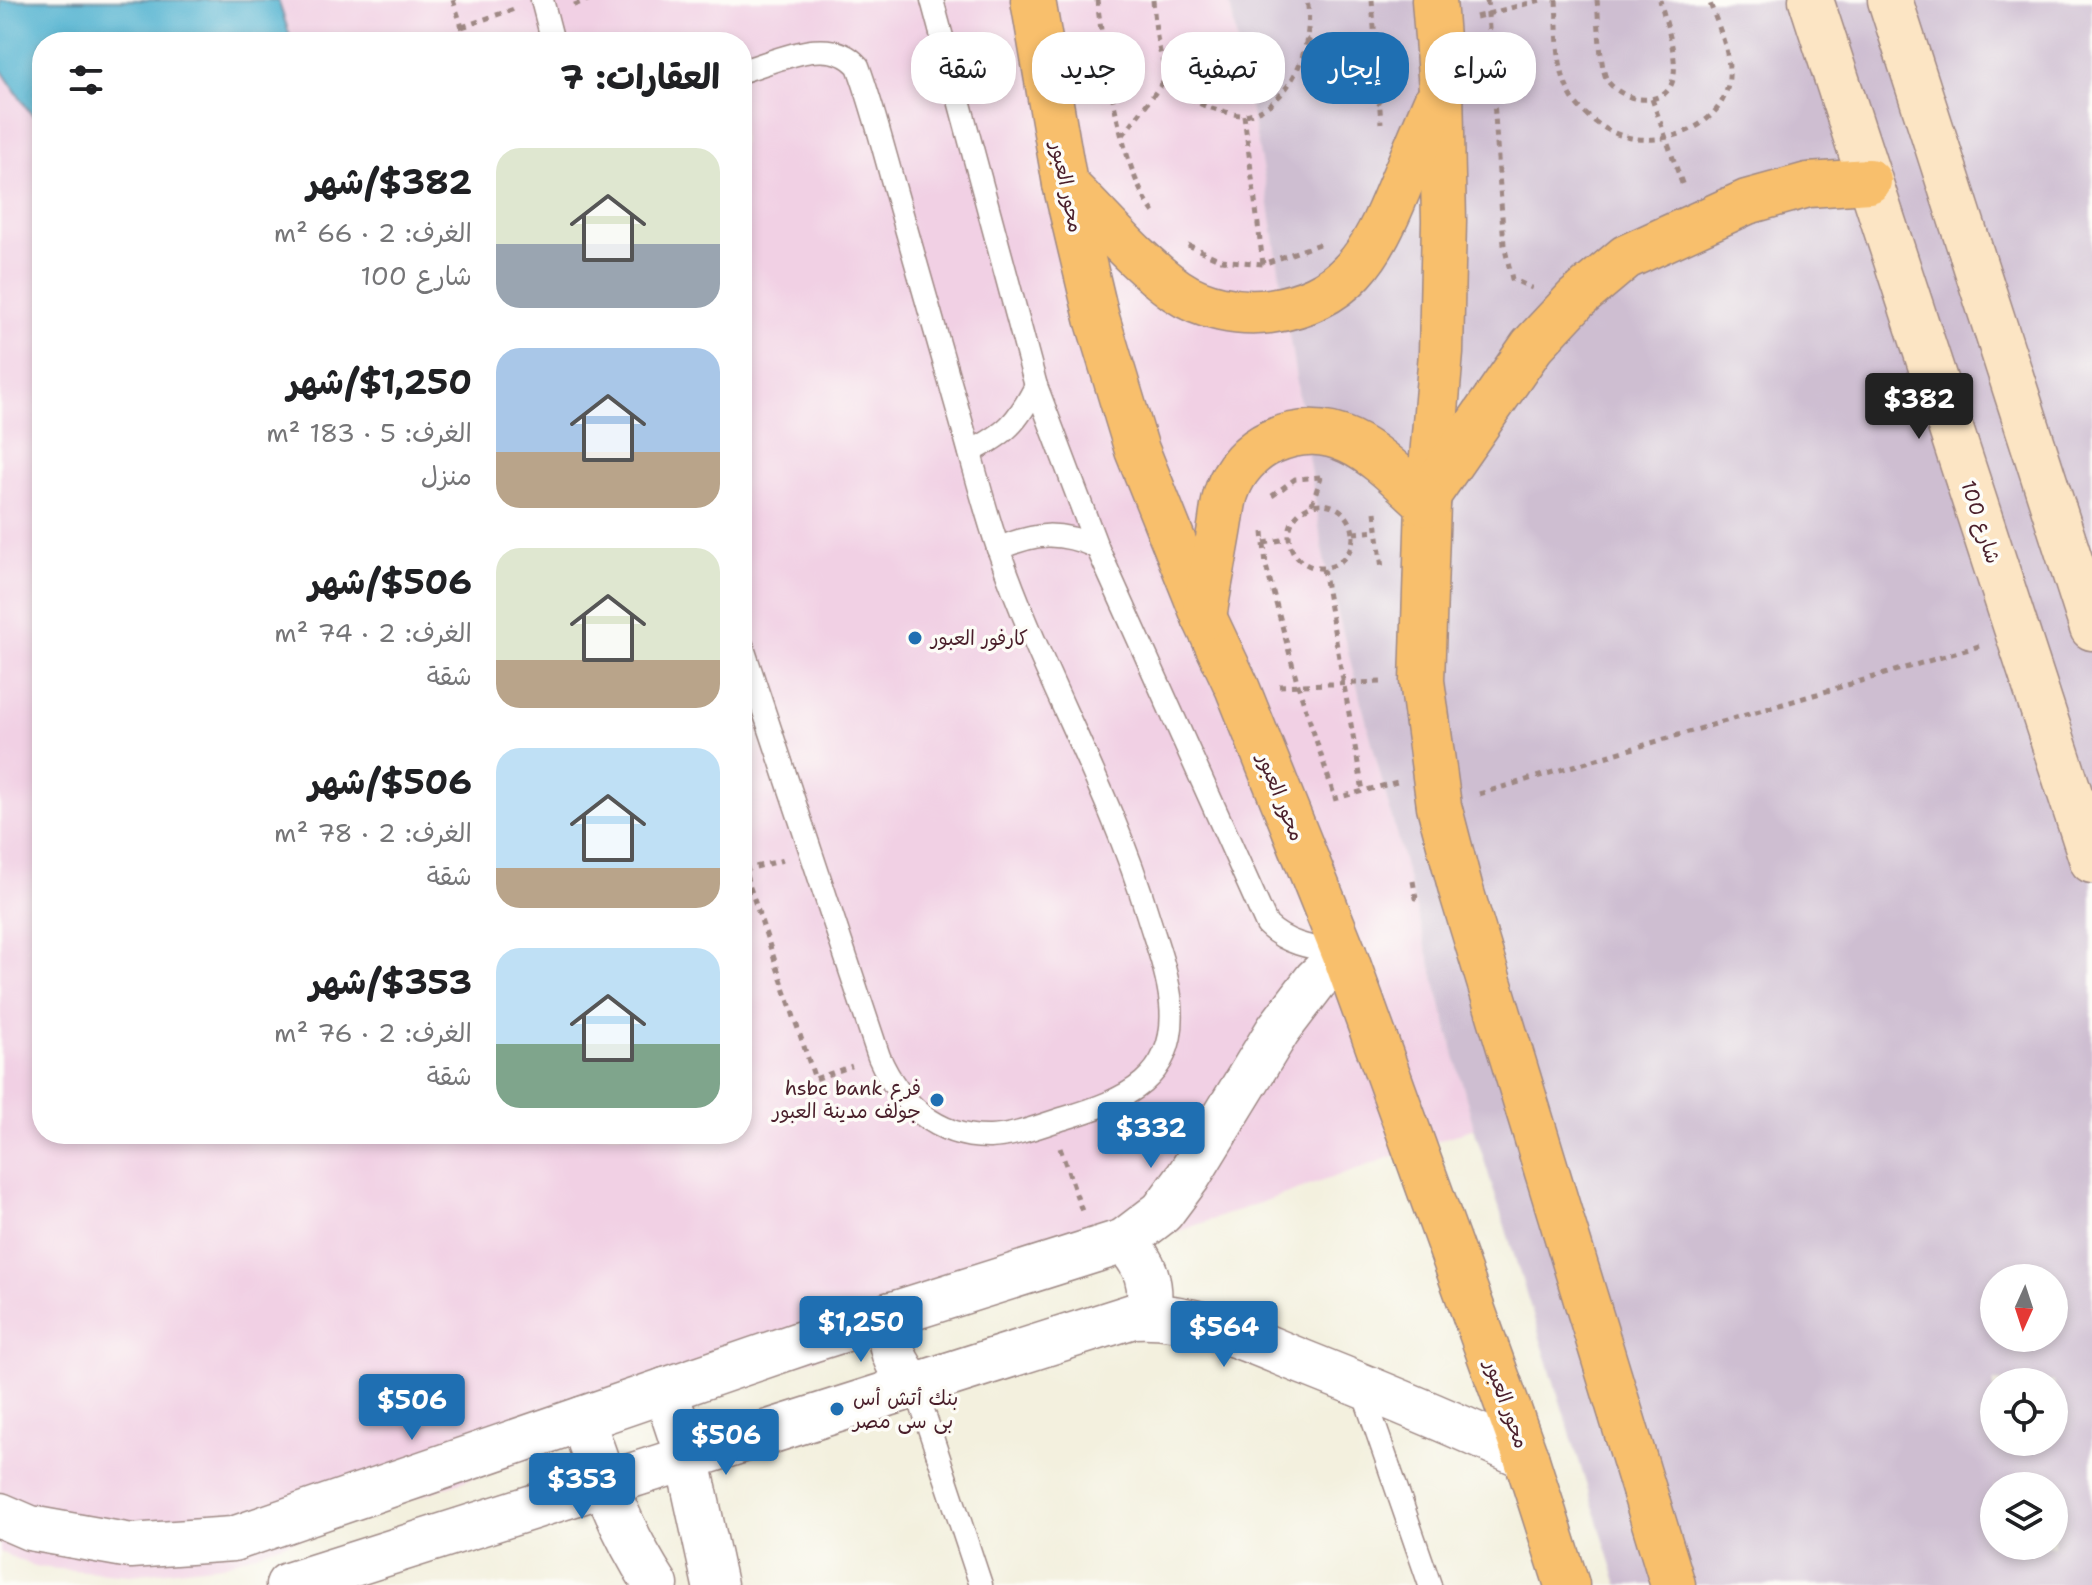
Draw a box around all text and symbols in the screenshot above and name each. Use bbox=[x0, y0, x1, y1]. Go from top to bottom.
chip: شقة bbox=[911, 32, 1016, 104]
chip: جديد bbox=[1032, 32, 1145, 104]
chip: تصفية bbox=[1161, 32, 1285, 104]
chip: إيجار bbox=[1301, 32, 1409, 104]
chip: شراء bbox=[1425, 32, 1536, 104]
text: العقارات: 7 bbox=[560, 54, 720, 100]
icon: filters bbox=[64, 58, 108, 102]
street label: محور العبور bbox=[1044, 137, 1089, 235]
text: $382/شهر bbox=[307, 159, 472, 205]
icon: home bbox=[560, 180, 656, 276]
text: الغرف: 2 · 66 m² bbox=[274, 215, 472, 250]
text: شارع 100 bbox=[360, 258, 472, 293]
text: $1,250/شهر bbox=[287, 359, 472, 405]
pin: $382 bbox=[1872, 373, 1966, 441]
icon: home bbox=[560, 380, 656, 476]
text: $382 bbox=[1883, 381, 1955, 416]
text: الغرف: 5 · 183 m² bbox=[266, 415, 472, 450]
text: منزل bbox=[421, 458, 472, 493]
street label: شارع 100 bbox=[1954, 477, 2007, 567]
text: $506/شهر bbox=[309, 559, 472, 605]
icon: home bbox=[560, 580, 656, 676]
text: الغرف: 2 · 74 m² bbox=[274, 615, 472, 650]
place label: كارفور العبور bbox=[929, 625, 1028, 652]
marker: كارفور العبور bbox=[906, 629, 924, 647]
text: شقة bbox=[427, 658, 472, 693]
street label: محور العبور bbox=[1251, 747, 1310, 845]
text: $506/شهر bbox=[309, 759, 472, 805]
icon: home bbox=[560, 780, 656, 876]
text: الغرف: 2 · 78 m² bbox=[274, 815, 472, 850]
text: شقة bbox=[427, 858, 472, 893]
text: $353/شهر bbox=[310, 959, 472, 1005]
icon: home bbox=[560, 980, 656, 1076]
text: الغرف: 2 · 76 m² bbox=[274, 1015, 472, 1050]
text: شقة bbox=[427, 1058, 472, 1093]
place label: hsbc bank فرع جولف مدينة العبور bbox=[771, 1075, 921, 1124]
marker: hsbc bank فرع جولف مدينة العبور bbox=[928, 1091, 946, 1109]
pin: $332 bbox=[1104, 1102, 1198, 1170]
text: $332 bbox=[1116, 1110, 1186, 1145]
north arrow bbox=[1980, 1264, 2068, 1352]
map controls bbox=[1980, 1264, 2068, 1560]
pin: $1,250 bbox=[796, 1296, 926, 1364]
pin: $564 bbox=[1177, 1301, 1271, 1369]
text: $1,250 bbox=[818, 1304, 904, 1339]
text: $564 bbox=[1189, 1309, 1259, 1344]
street label: محور العبور bbox=[1478, 1354, 1535, 1452]
button: locate bbox=[1980, 1368, 2068, 1456]
pin: $506 bbox=[365, 1374, 459, 1442]
text: $506 bbox=[377, 1382, 447, 1417]
place label: بنك أتش أس بى سى مصر bbox=[851, 1385, 958, 1434]
marker: بنك أتش أس بى سى مصر bbox=[828, 1400, 846, 1418]
pin: $506 bbox=[679, 1409, 773, 1477]
text: $506 bbox=[691, 1417, 761, 1452]
pin: $353 bbox=[535, 1453, 629, 1521]
text: $353 bbox=[547, 1461, 617, 1496]
button: layers bbox=[1980, 1472, 2068, 1560]

